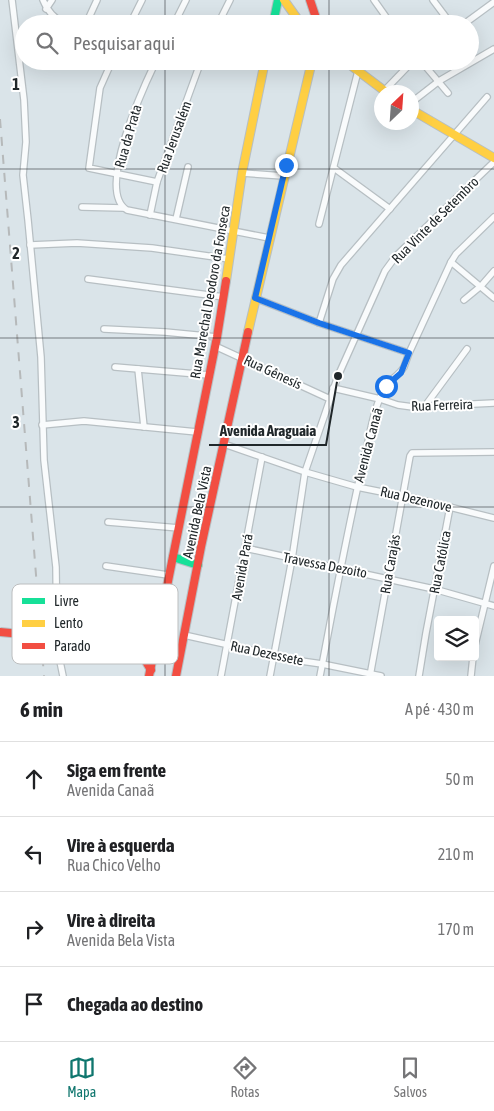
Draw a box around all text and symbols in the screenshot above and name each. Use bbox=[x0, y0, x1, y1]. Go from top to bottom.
search box bbox=[15, 15, 479, 70]
icon: search bbox=[33, 29, 61, 57]
text: Pesquisar aqui bbox=[73, 32, 175, 54]
text: 1 bbox=[12, 75, 20, 93]
north arrow bbox=[374, 85, 419, 130]
street label: Rua Jerusalém bbox=[154, 99, 194, 175]
street label: Rua da Prata bbox=[111, 103, 145, 169]
route end bbox=[275, 154, 298, 177]
street label: Rua Vinte de Setembro bbox=[388, 173, 482, 267]
street label: Rua Marechal Deodoro da Fonseca bbox=[187, 204, 233, 380]
text: 2 bbox=[12, 244, 20, 262]
street label: Rua Gênesis bbox=[241, 352, 305, 392]
route start bbox=[375, 375, 398, 398]
street label: Rua Ferreira bbox=[411, 396, 473, 414]
street label: Avenida Canaã bbox=[350, 406, 386, 484]
text: 3 bbox=[12, 413, 20, 431]
callout: Avenida Araguaia bbox=[209, 415, 326, 445]
text: Avenida Araguaia bbox=[219, 422, 316, 439]
street label: Avenida Bela Vista bbox=[179, 464, 215, 560]
street label: Rua Dezenove bbox=[379, 483, 453, 515]
street label: Rua Católica bbox=[426, 529, 454, 595]
street label: Avenida Pará bbox=[228, 532, 256, 602]
street label: Rua Carajás bbox=[377, 533, 403, 595]
street label: Travessa Dezoito bbox=[282, 549, 368, 581]
legend bbox=[12, 584, 178, 664]
text: Livre bbox=[54, 593, 79, 609]
text: Lento bbox=[54, 615, 83, 631]
map controls bbox=[434, 616, 479, 661]
button: layers bbox=[434, 616, 479, 661]
street label: Rua Dezessete bbox=[229, 637, 305, 669]
text: Parado bbox=[54, 638, 91, 654]
text: 6 min bbox=[20, 697, 63, 721]
text: A pé · 430 m bbox=[405, 700, 474, 718]
text: Siga em frente bbox=[67, 759, 166, 781]
icon: ahead bbox=[20, 765, 48, 793]
text: 50 m bbox=[445, 770, 474, 788]
text: Avenida Canaã bbox=[67, 781, 154, 799]
text: Vire à esquerda bbox=[67, 834, 175, 856]
icon: left bbox=[20, 840, 48, 868]
text: 210 m bbox=[438, 845, 474, 863]
text: Rua Chico Velho bbox=[67, 856, 161, 874]
text: Vire à direita bbox=[67, 909, 155, 931]
icon: right bbox=[20, 915, 48, 943]
text: 170 m bbox=[438, 920, 474, 938]
text: Avenida Bela Vista bbox=[67, 931, 175, 949]
icon: arrive bbox=[20, 990, 48, 1018]
text: Chegada ao destino bbox=[67, 993, 203, 1015]
tab: Mapa bbox=[67, 1054, 96, 1100]
tab: Rotas bbox=[230, 1054, 260, 1100]
tab: Salvos bbox=[394, 1054, 427, 1100]

